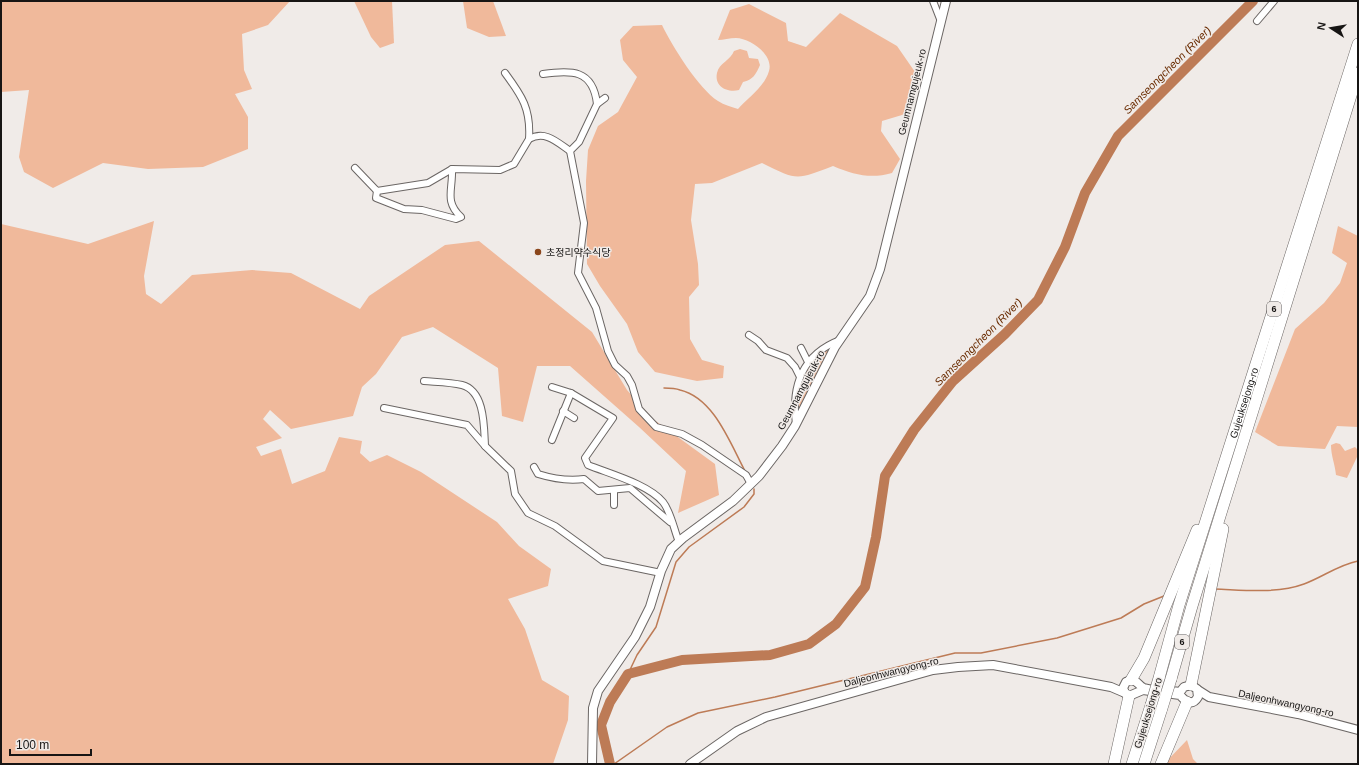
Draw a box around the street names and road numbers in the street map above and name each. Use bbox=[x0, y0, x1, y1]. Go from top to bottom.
street label: Geumnamgujeuk-ro bbox=[896, 47, 928, 136]
road number: 6 bbox=[1267, 302, 1281, 316]
street label: Geumnamgujeuk-ro bbox=[775, 348, 827, 432]
street label: Gujeuksejong-ro bbox=[1227, 366, 1260, 439]
road number: 6 bbox=[1175, 635, 1189, 649]
street label: Daljeonhwangyong-ro bbox=[842, 655, 940, 689]
street label: Gujeuksejong-ro bbox=[1132, 676, 1164, 750]
street label: Daljeonhwangyong-ro bbox=[1237, 688, 1335, 719]

